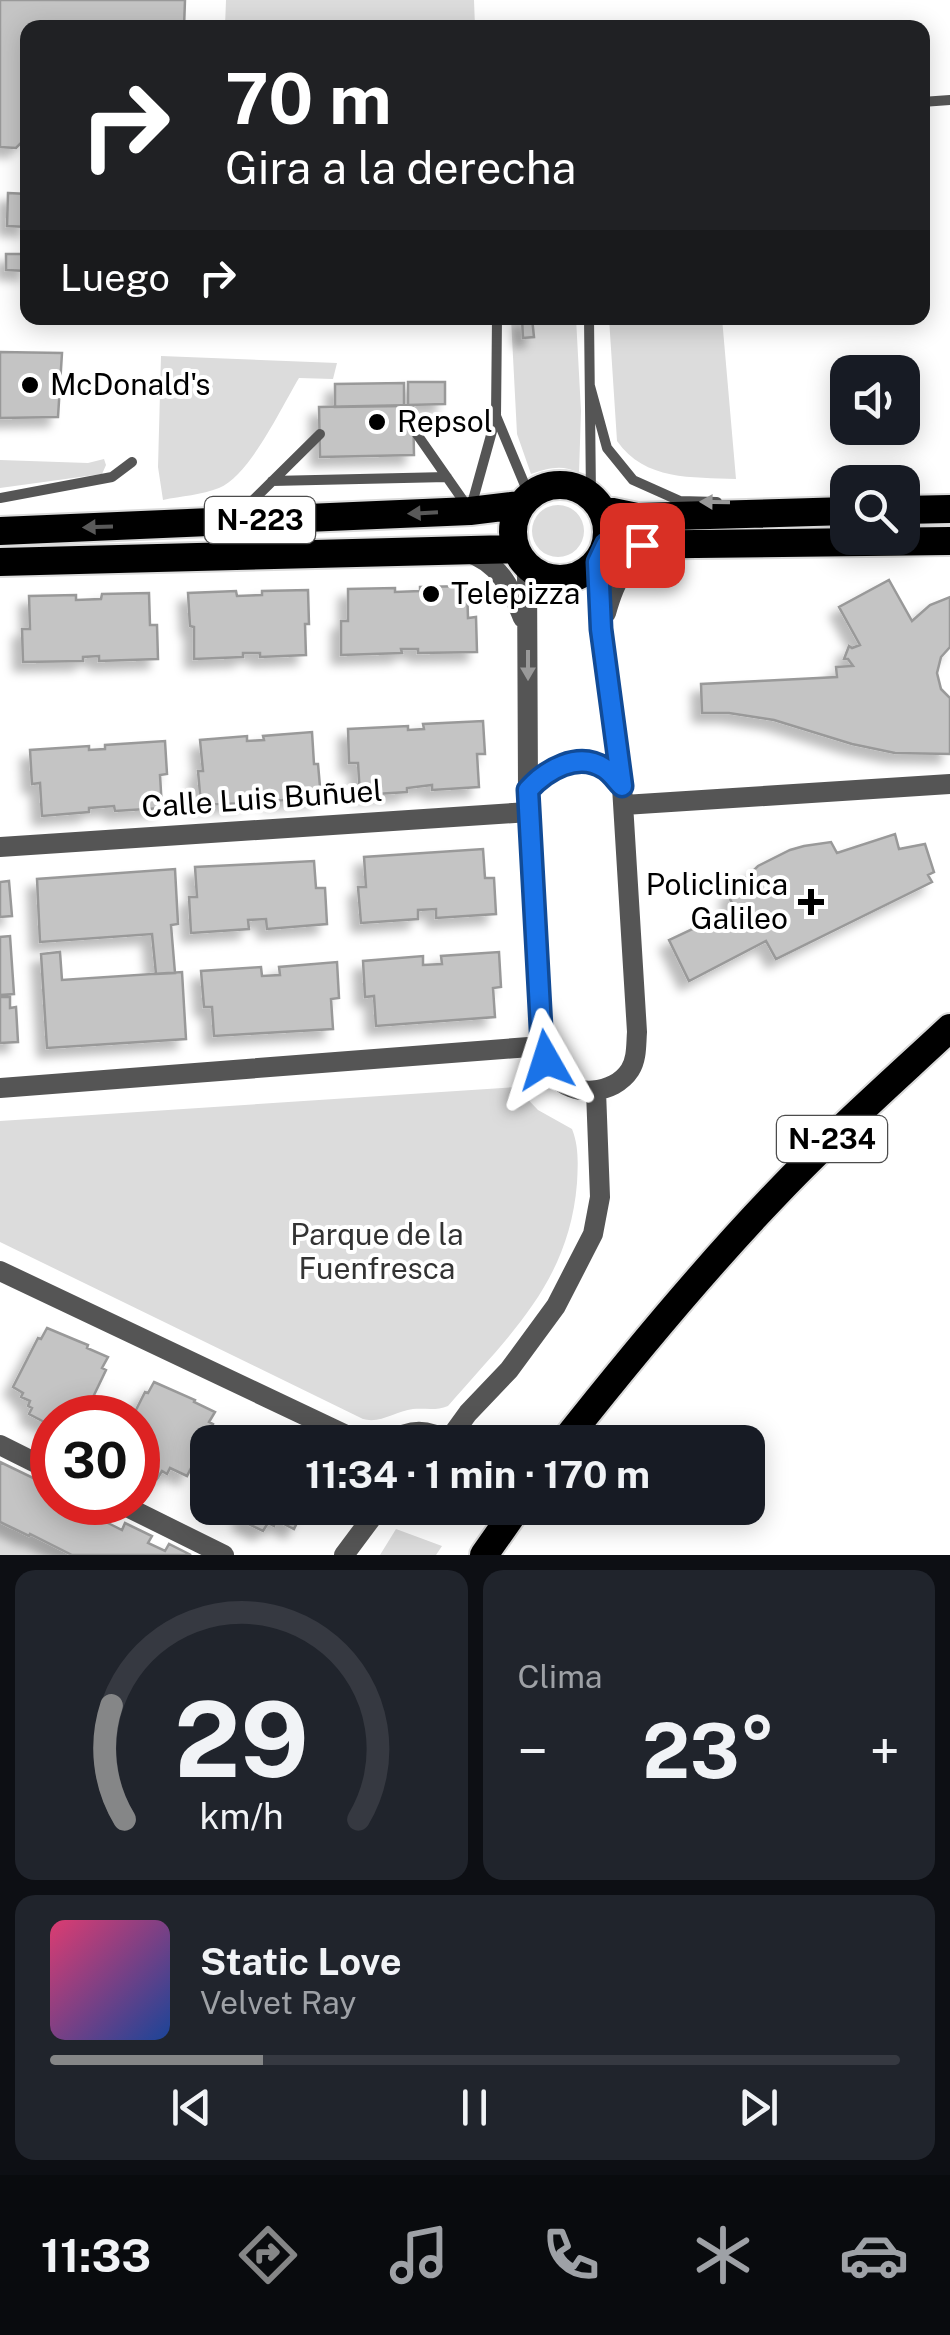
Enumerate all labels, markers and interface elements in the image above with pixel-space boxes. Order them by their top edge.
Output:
text: 70 m [225,57,392,140]
icon: right [60,60,190,190]
text: Gira a la derecha [225,141,576,194]
icon: right [190,250,245,305]
text: Luego [60,255,170,300]
map controls [830,355,920,555]
button: sound [830,355,920,445]
place label: McDonald's [50,366,210,402]
marker: McDonald's [19,374,41,396]
place label: Repsol [397,403,493,439]
marker: Repsol [366,411,388,433]
button: search [830,465,920,555]
one-way arrow [699,493,731,509]
road number: N-223 [205,497,315,543]
pin [600,503,685,588]
one-way arrow [407,505,439,521]
icon: arrive [615,518,670,573]
one-way arrow [82,519,114,535]
place label: Telepizza [451,575,580,611]
marker: Telepizza [420,583,442,605]
one-way arrow [520,650,536,682]
street label: Calle Luis Buñuel [140,772,384,824]
place label: Policlinica Galileo [646,866,788,936]
marker: Policlinica Galileo [798,889,824,915]
position arrow [494,1008,598,1112]
road number: N-234 [777,1116,887,1162]
park label: Parque de la Fuenfresca [290,1216,464,1286]
speed limit sign: 30 [30,1395,160,1525]
text: 11:34 · 1 min · 170 m [305,1452,650,1497]
text: Clima [518,1658,603,1695]
text: 29 [174,1678,309,1800]
text: 23° [642,1707,775,1795]
text: − [518,1719,548,1783]
text: + [870,1719,900,1783]
text: km/h [199,1795,283,1837]
text: Static Love [200,1939,402,1984]
text: Velvet Ray [200,1984,356,2021]
icon: previous [164,2080,219,2135]
icon: pause [447,2080,502,2135]
icon: next [731,2080,786,2135]
icon: directions [233,2220,303,2290]
icon: music [384,2220,454,2290]
icon: phone [536,2220,606,2290]
icon: climate [688,2220,758,2290]
icon: car [839,2220,909,2290]
text: 11:33 [41,2229,151,2282]

